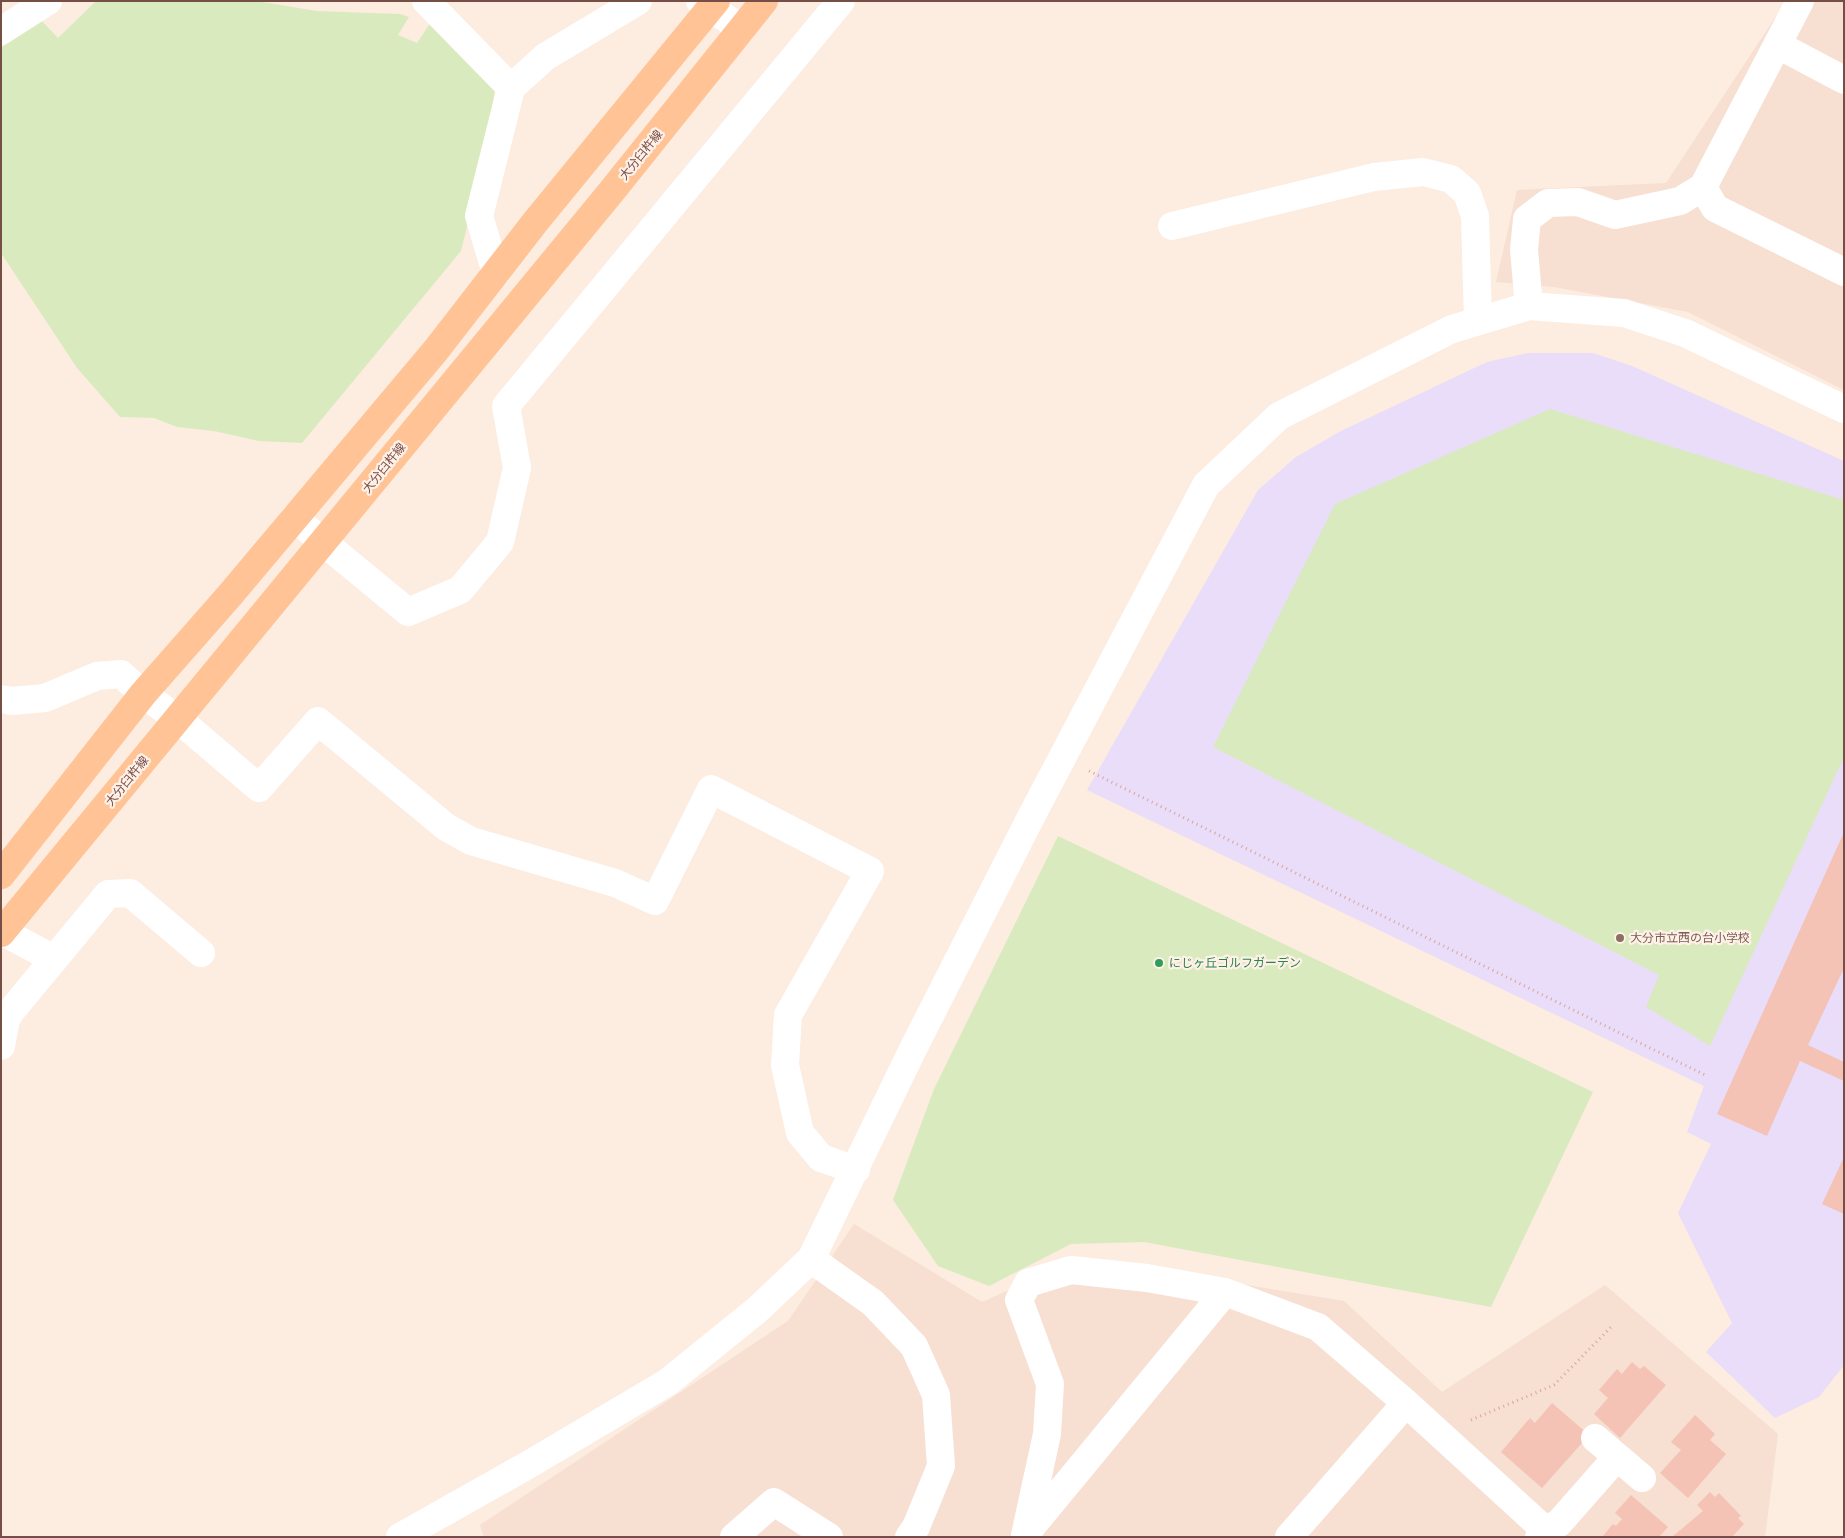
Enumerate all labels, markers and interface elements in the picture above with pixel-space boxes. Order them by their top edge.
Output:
street label: 大分臼杵線 [617,127,665,183]
street label: 大分臼杵線 [360,440,408,496]
street label: 大分臼杵線 [103,753,151,809]
place label: 大分市立西の台小学校 [1630,931,1750,945]
marker: 大分市立西の台小学校 [1614,932,1626,944]
place label: にじヶ丘ゴルフガーデン [1169,956,1301,970]
marker: にじヶ丘ゴルフガーデン [1153,957,1165,969]

